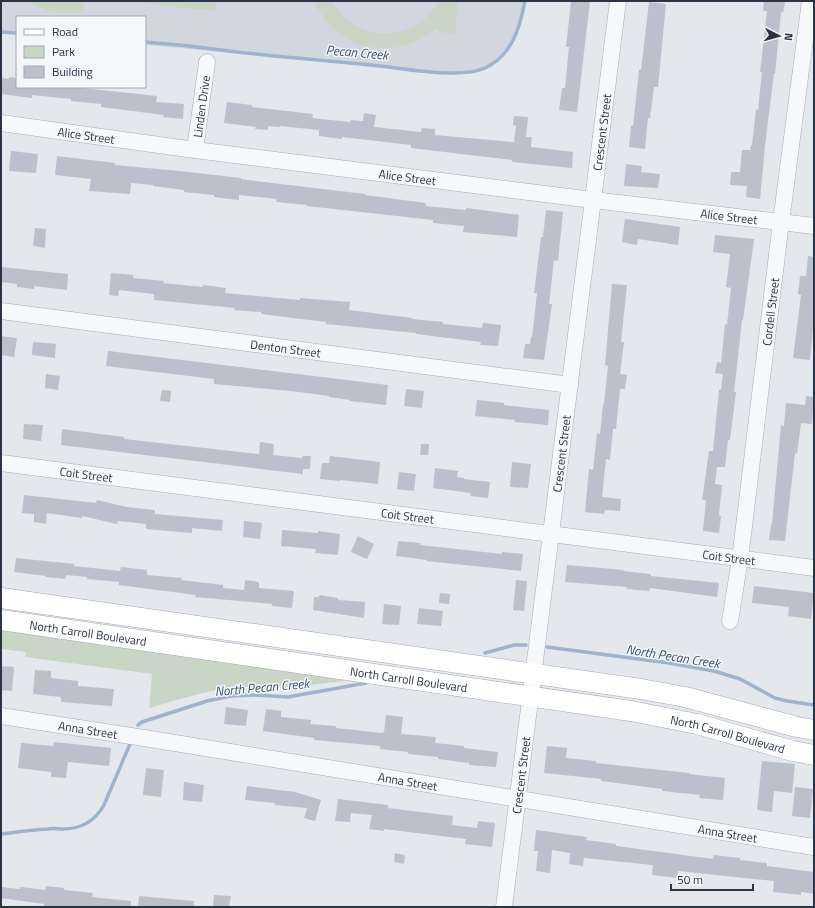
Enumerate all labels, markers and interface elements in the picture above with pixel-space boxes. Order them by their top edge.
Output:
legend [16,16,146,88]
north arrow [759,16,799,56]
text: Road [52,22,78,41]
text: N [781,32,797,42]
water label: Pecan Creek [325,39,391,65]
text: Park [52,42,75,61]
text: Building [52,62,93,81]
street label: Linden Drive [187,74,215,139]
street label: Crescent Street [587,92,616,172]
street label: Alice Street [56,121,117,148]
street label: Alice Street [378,164,438,190]
street label: Alice Street [699,203,759,229]
street label: Cordell Street [757,276,784,347]
street label: Denton Street [249,334,323,362]
street label: Crescent Street [547,413,575,493]
street label: Coit Street [59,461,115,487]
street label: Coit Street [380,503,436,528]
street label: Coit Street [701,544,757,570]
street label: North Carroll Boulevard [28,615,148,650]
water label: North Pecan Creek [625,639,723,674]
street label: North Carroll Boulevard [349,661,469,697]
water label: North Pecan Creek [214,673,312,701]
street label: North Carroll Boulevard [669,709,787,758]
street label: Anna Street [57,715,120,743]
street label: Crescent Street [506,735,535,815]
street label: Anna Street [377,767,440,795]
street label: Anna Street [697,819,759,847]
scale bar [671,866,753,892]
text: 50 m [677,870,703,889]

